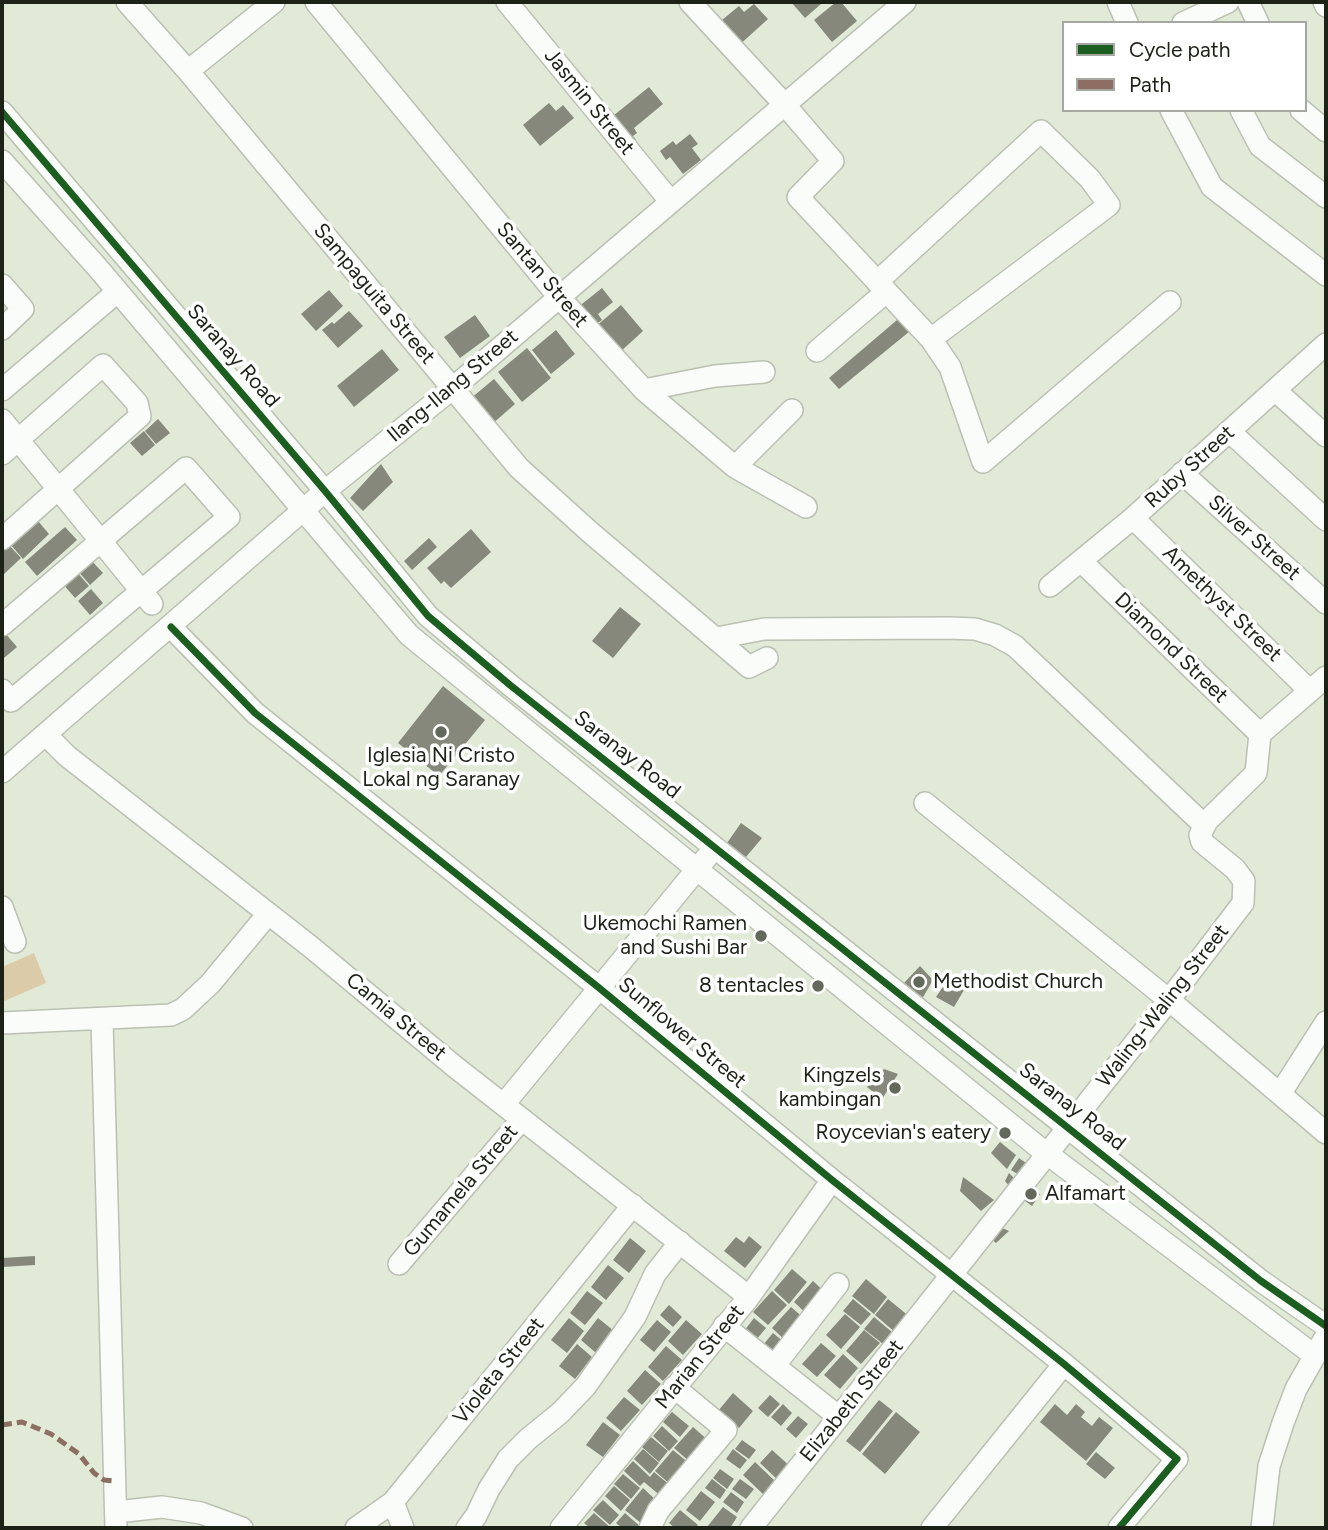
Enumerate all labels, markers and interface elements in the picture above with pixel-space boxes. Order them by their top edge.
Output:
legend [1062,21,1307,112]
text: Cycle path [1129,37,1230,62]
street label: Jasmin Street [538,44,640,160]
text: Path [1129,72,1171,97]
street label: Santan Street [491,217,593,333]
street label: Sampaguita Street [308,218,440,370]
street label: Saranay Road [181,299,285,413]
street label: Ilang-Ilang Street [383,324,523,448]
street label: Ruby Street [1140,420,1240,514]
street label: Silver Street [1203,490,1305,586]
street label: Amethyst Street [1157,541,1287,667]
street label: Diamond Street [1109,587,1233,709]
street label: Saranay Road [569,706,685,804]
marker: Iglesia Ni Cristo Lokal ng Saranay [433,724,449,740]
place label: Iglesia Ni Cristo Lokal ng Saranay [362,743,520,793]
place label: Ukemochi Ramen and Sushi Bar [583,911,747,961]
street label: Waling-Waling Street [1092,920,1234,1092]
marker: Ukemochi Ramen and Sushi Bar [753,928,769,944]
street label: Camia Street [341,968,451,1066]
place label: Methodist Church [933,969,1103,995]
street label: Sunflower Street [613,972,751,1094]
place label: 8 tentacles [699,973,804,999]
marker: Methodist Church [911,974,927,990]
marker: 8 tentacles [810,978,826,994]
street label: Saranay Road [1014,1058,1130,1156]
place label: Kingzels kambingan [779,1063,881,1113]
marker: Kingzels kambingan [887,1080,903,1096]
street label: Gumamela Street [398,1120,524,1262]
place label: Roycevian's eatery [816,1120,991,1146]
marker: Roycevian's eatery [997,1125,1013,1141]
place label: Alfamart [1045,1181,1126,1207]
marker: Alfamart [1023,1186,1039,1202]
street label: Marian Street [650,1300,750,1414]
street label: Violeta Street [448,1312,550,1430]
street label: Elizabeth Street [795,1335,909,1467]

